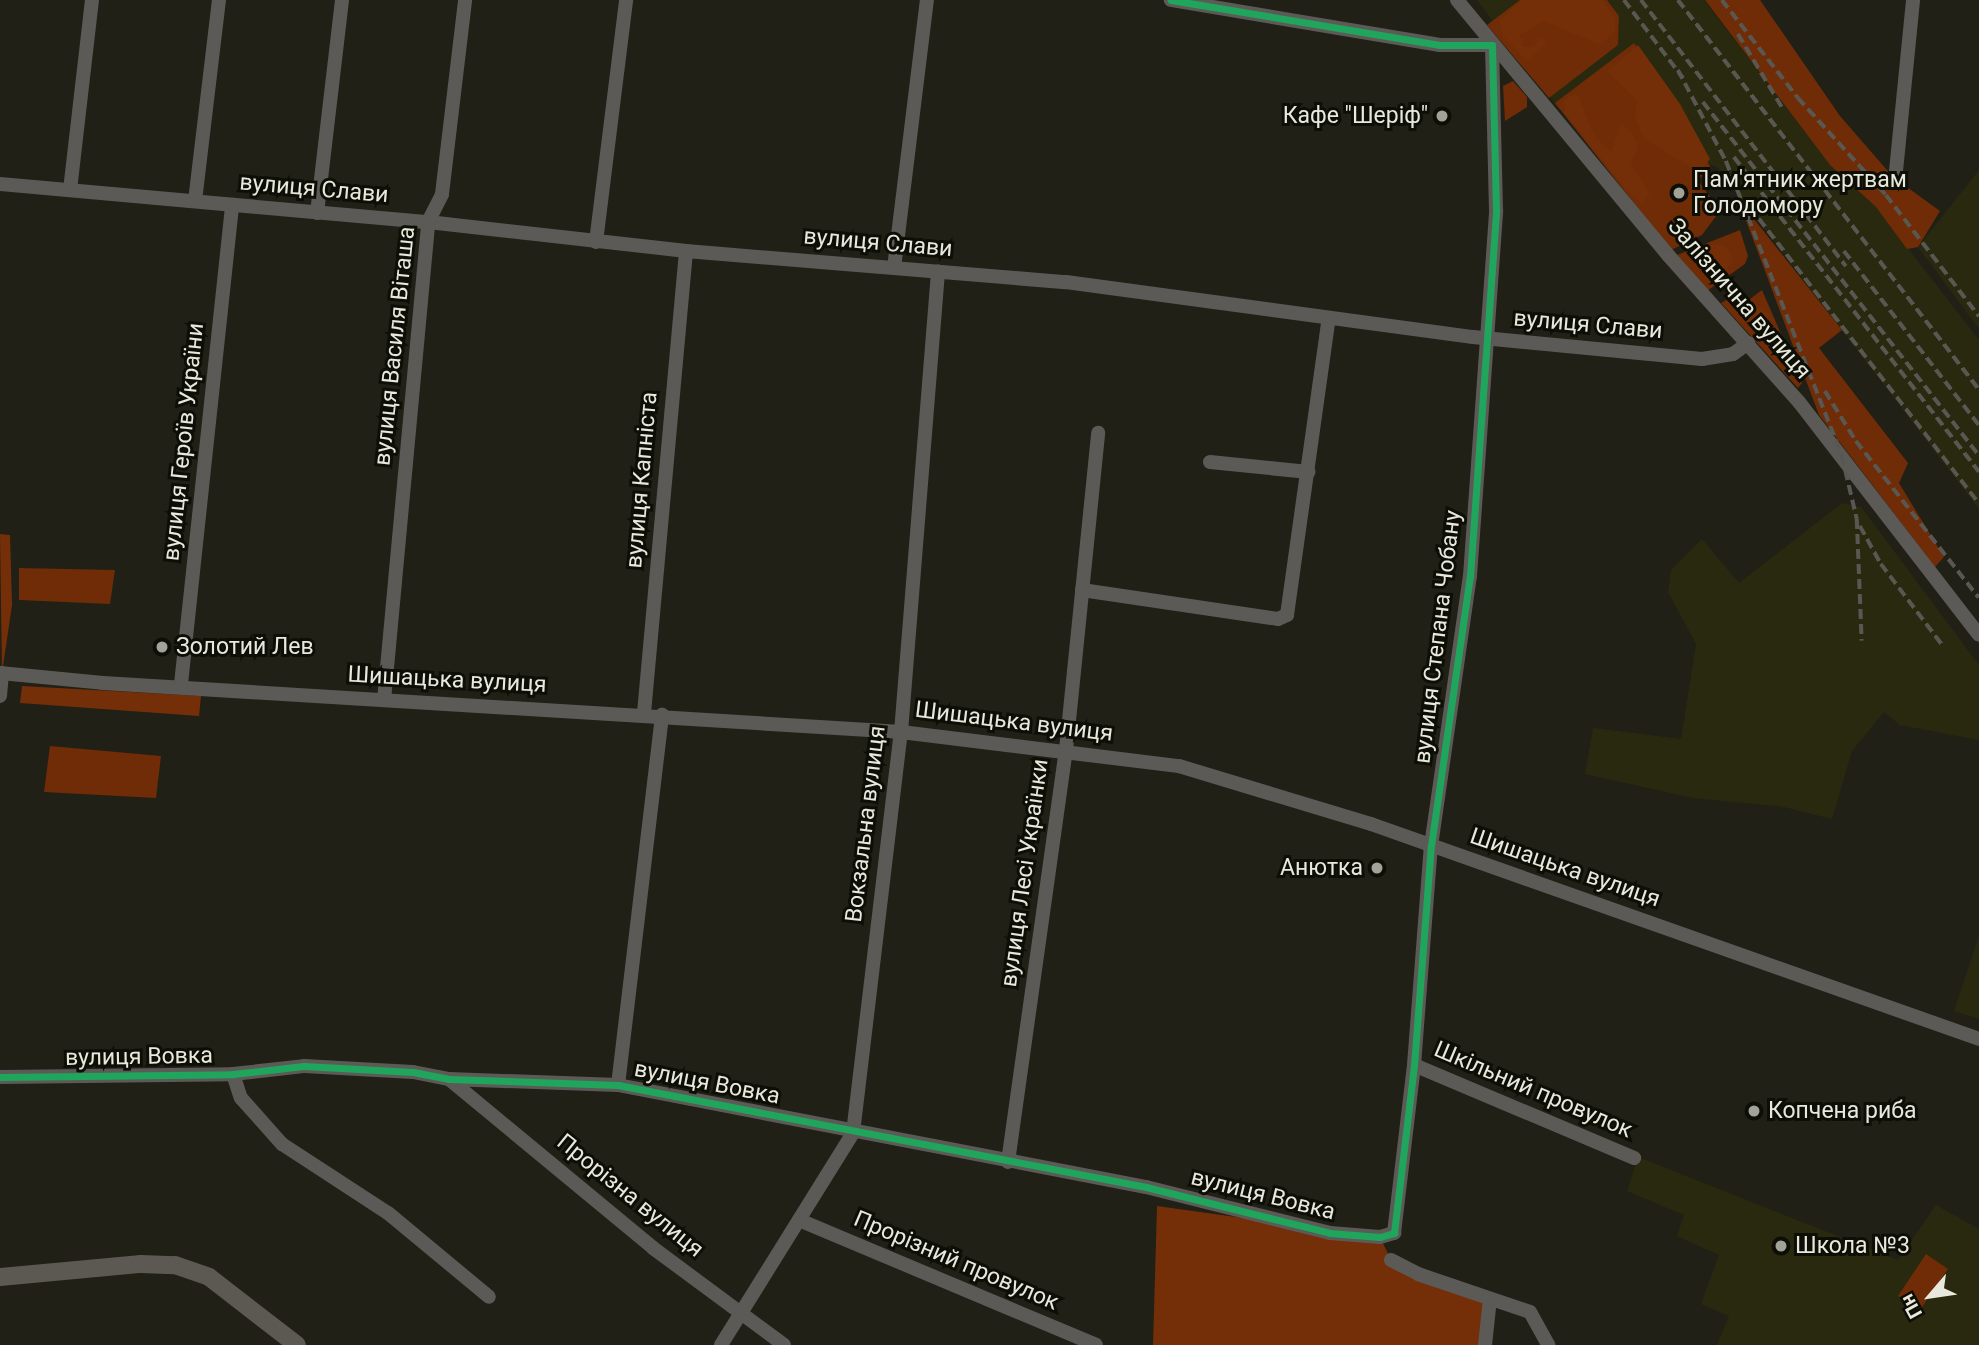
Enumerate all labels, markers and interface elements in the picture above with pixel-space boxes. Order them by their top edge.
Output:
place label: Кафе "Шеріф" [1283,102,1428,130]
marker: Кафе "Шеріф" [1434,108,1450,124]
place label: Пам'ятник жертвам Голодомору [1693,166,1907,220]
street label: вулиця Слави [238,169,390,209]
marker: Пам'ятник жертвам Голодомору [1671,185,1687,201]
street label: Залізнична вулиця [1662,213,1816,385]
street label: вулиця Слави [802,223,954,263]
street label: вулиця Василя Віташа [369,225,421,467]
street label: вулиця Слави [1512,305,1664,345]
street label: вулиця Героїв України [158,322,210,562]
street label: вулиця Капніста [621,391,663,569]
street label: вулиця Степана Чобану [1409,509,1467,765]
place label: Золотий Лев [176,633,314,661]
marker: Золотий Лев [154,639,170,655]
street label: Шишацька вулиця [347,661,547,699]
street label: Шишацька вулиця [913,696,1115,748]
street label: Вокзальна вулиця [840,724,892,924]
street label: вулиця Лесі Українки [995,757,1055,989]
street label: Шишацька вулиця [1466,823,1664,913]
place label: Анютка [1280,854,1363,882]
marker: Анютка [1369,860,1385,876]
street label: Шкільний провулок [1430,1036,1636,1144]
street label: вулиця Вовка [65,1042,213,1072]
street label: вулиця Вовка [632,1055,782,1111]
place label: Копчена риба [1768,1097,1916,1125]
marker: Копчена риба [1746,1103,1762,1119]
street label: Прорізна вулиця [551,1128,709,1264]
street label: вулиця Вовка [1188,1164,1338,1226]
street label: Прорізний провулок [849,1205,1063,1317]
place label: Школа №3 [1795,1232,1910,1260]
marker: Школа №3 [1773,1238,1789,1254]
north arrow [1895,1261,1965,1331]
text: Пн [1895,1290,1927,1323]

